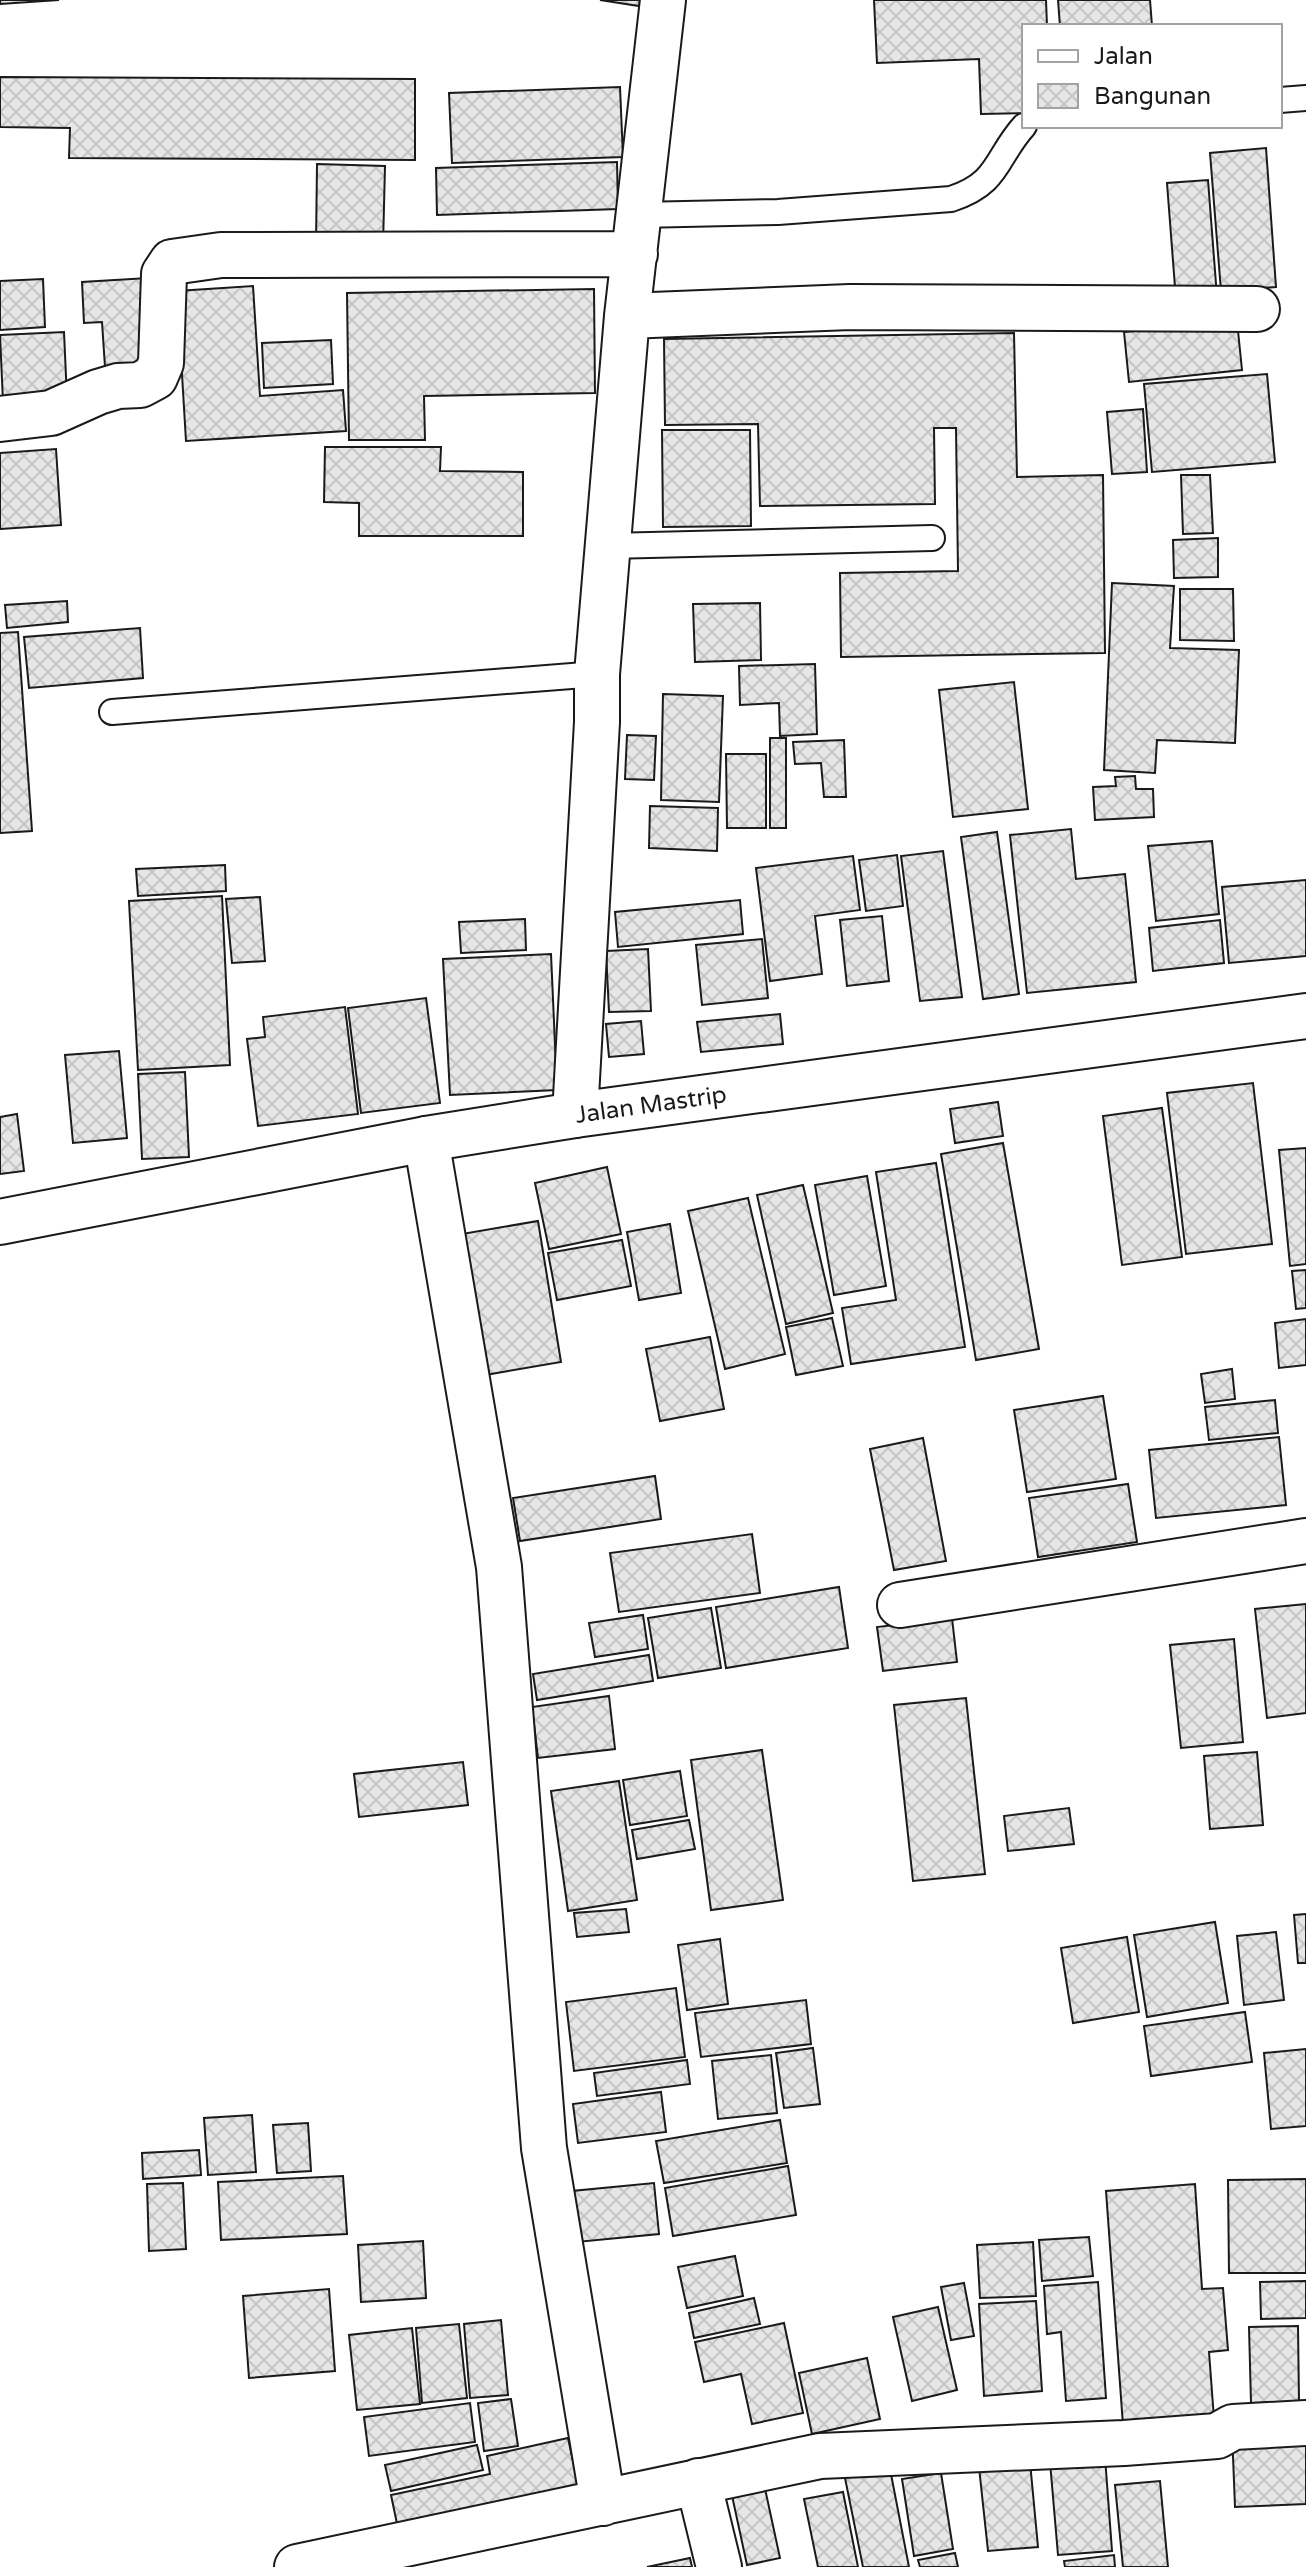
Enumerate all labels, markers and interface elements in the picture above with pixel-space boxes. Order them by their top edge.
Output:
legend [1022,24,1282,128]
text: Jalan [1094,42,1153,71]
text: Bangunan [1094,82,1211,111]
street label: Jalan Mastrip [573,1080,729,1130]

